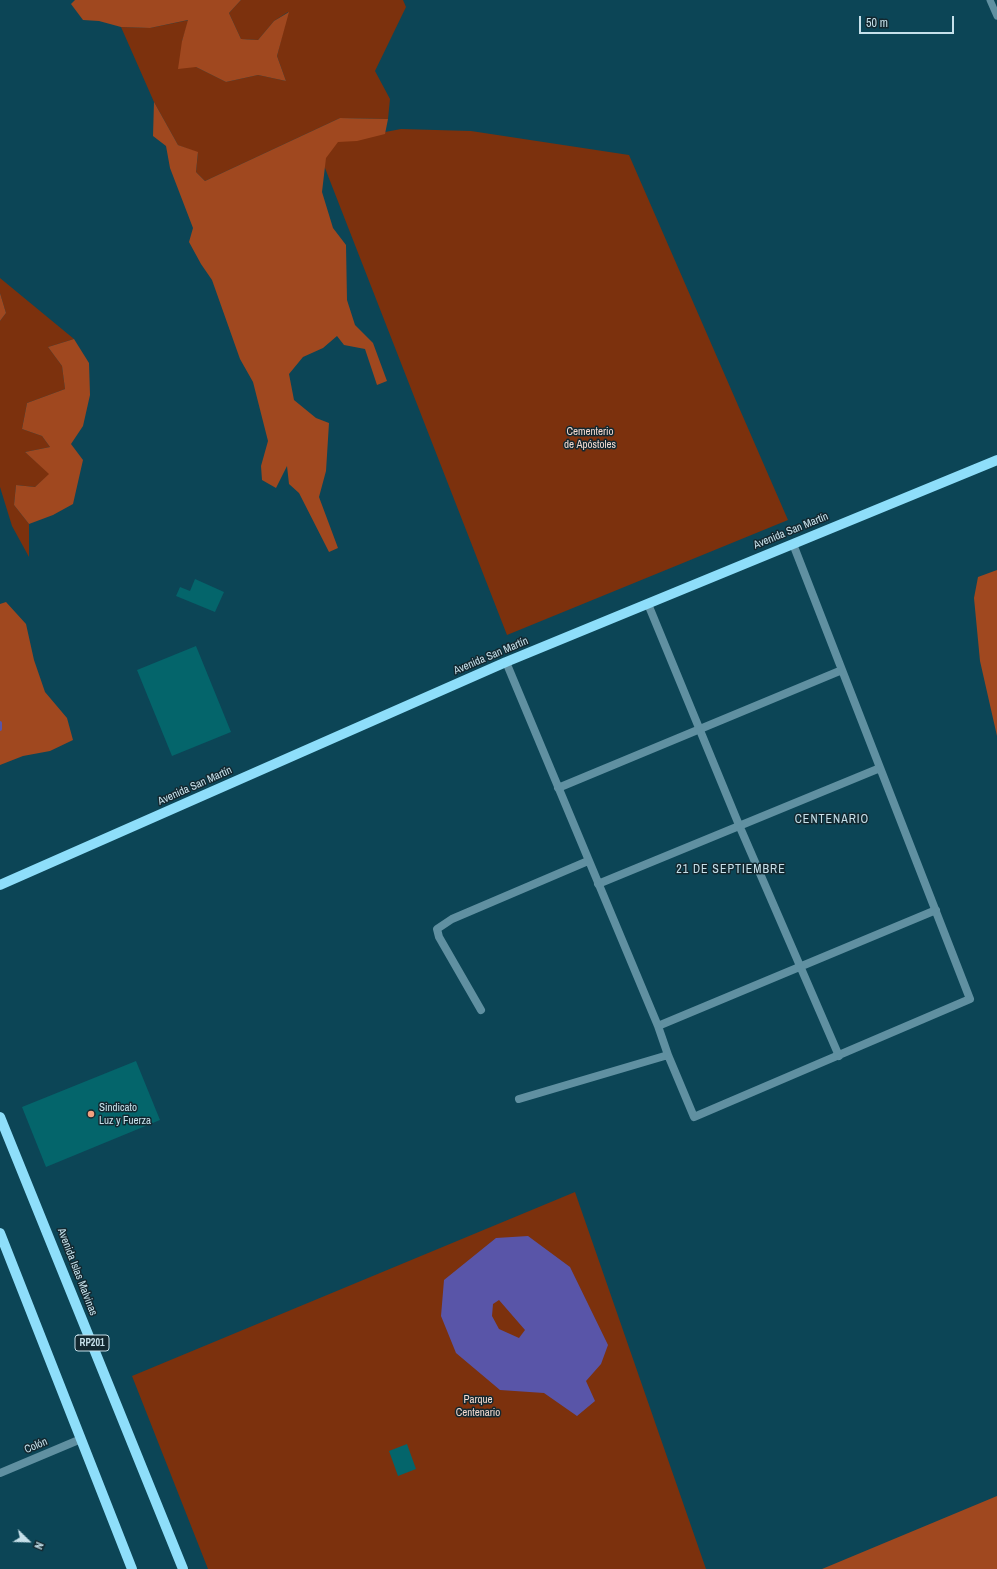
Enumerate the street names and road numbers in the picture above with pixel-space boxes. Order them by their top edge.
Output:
street label: Avenida San Martín [752,510,830,552]
street label: Avenida San Martín [452,634,530,678]
street label: Avenida San Martín [156,764,234,808]
street label: Avenida Islas Malvinas [54,1226,100,1318]
road number: RP201 [75,1335,109,1351]
street label: Colón [23,1435,49,1457]

